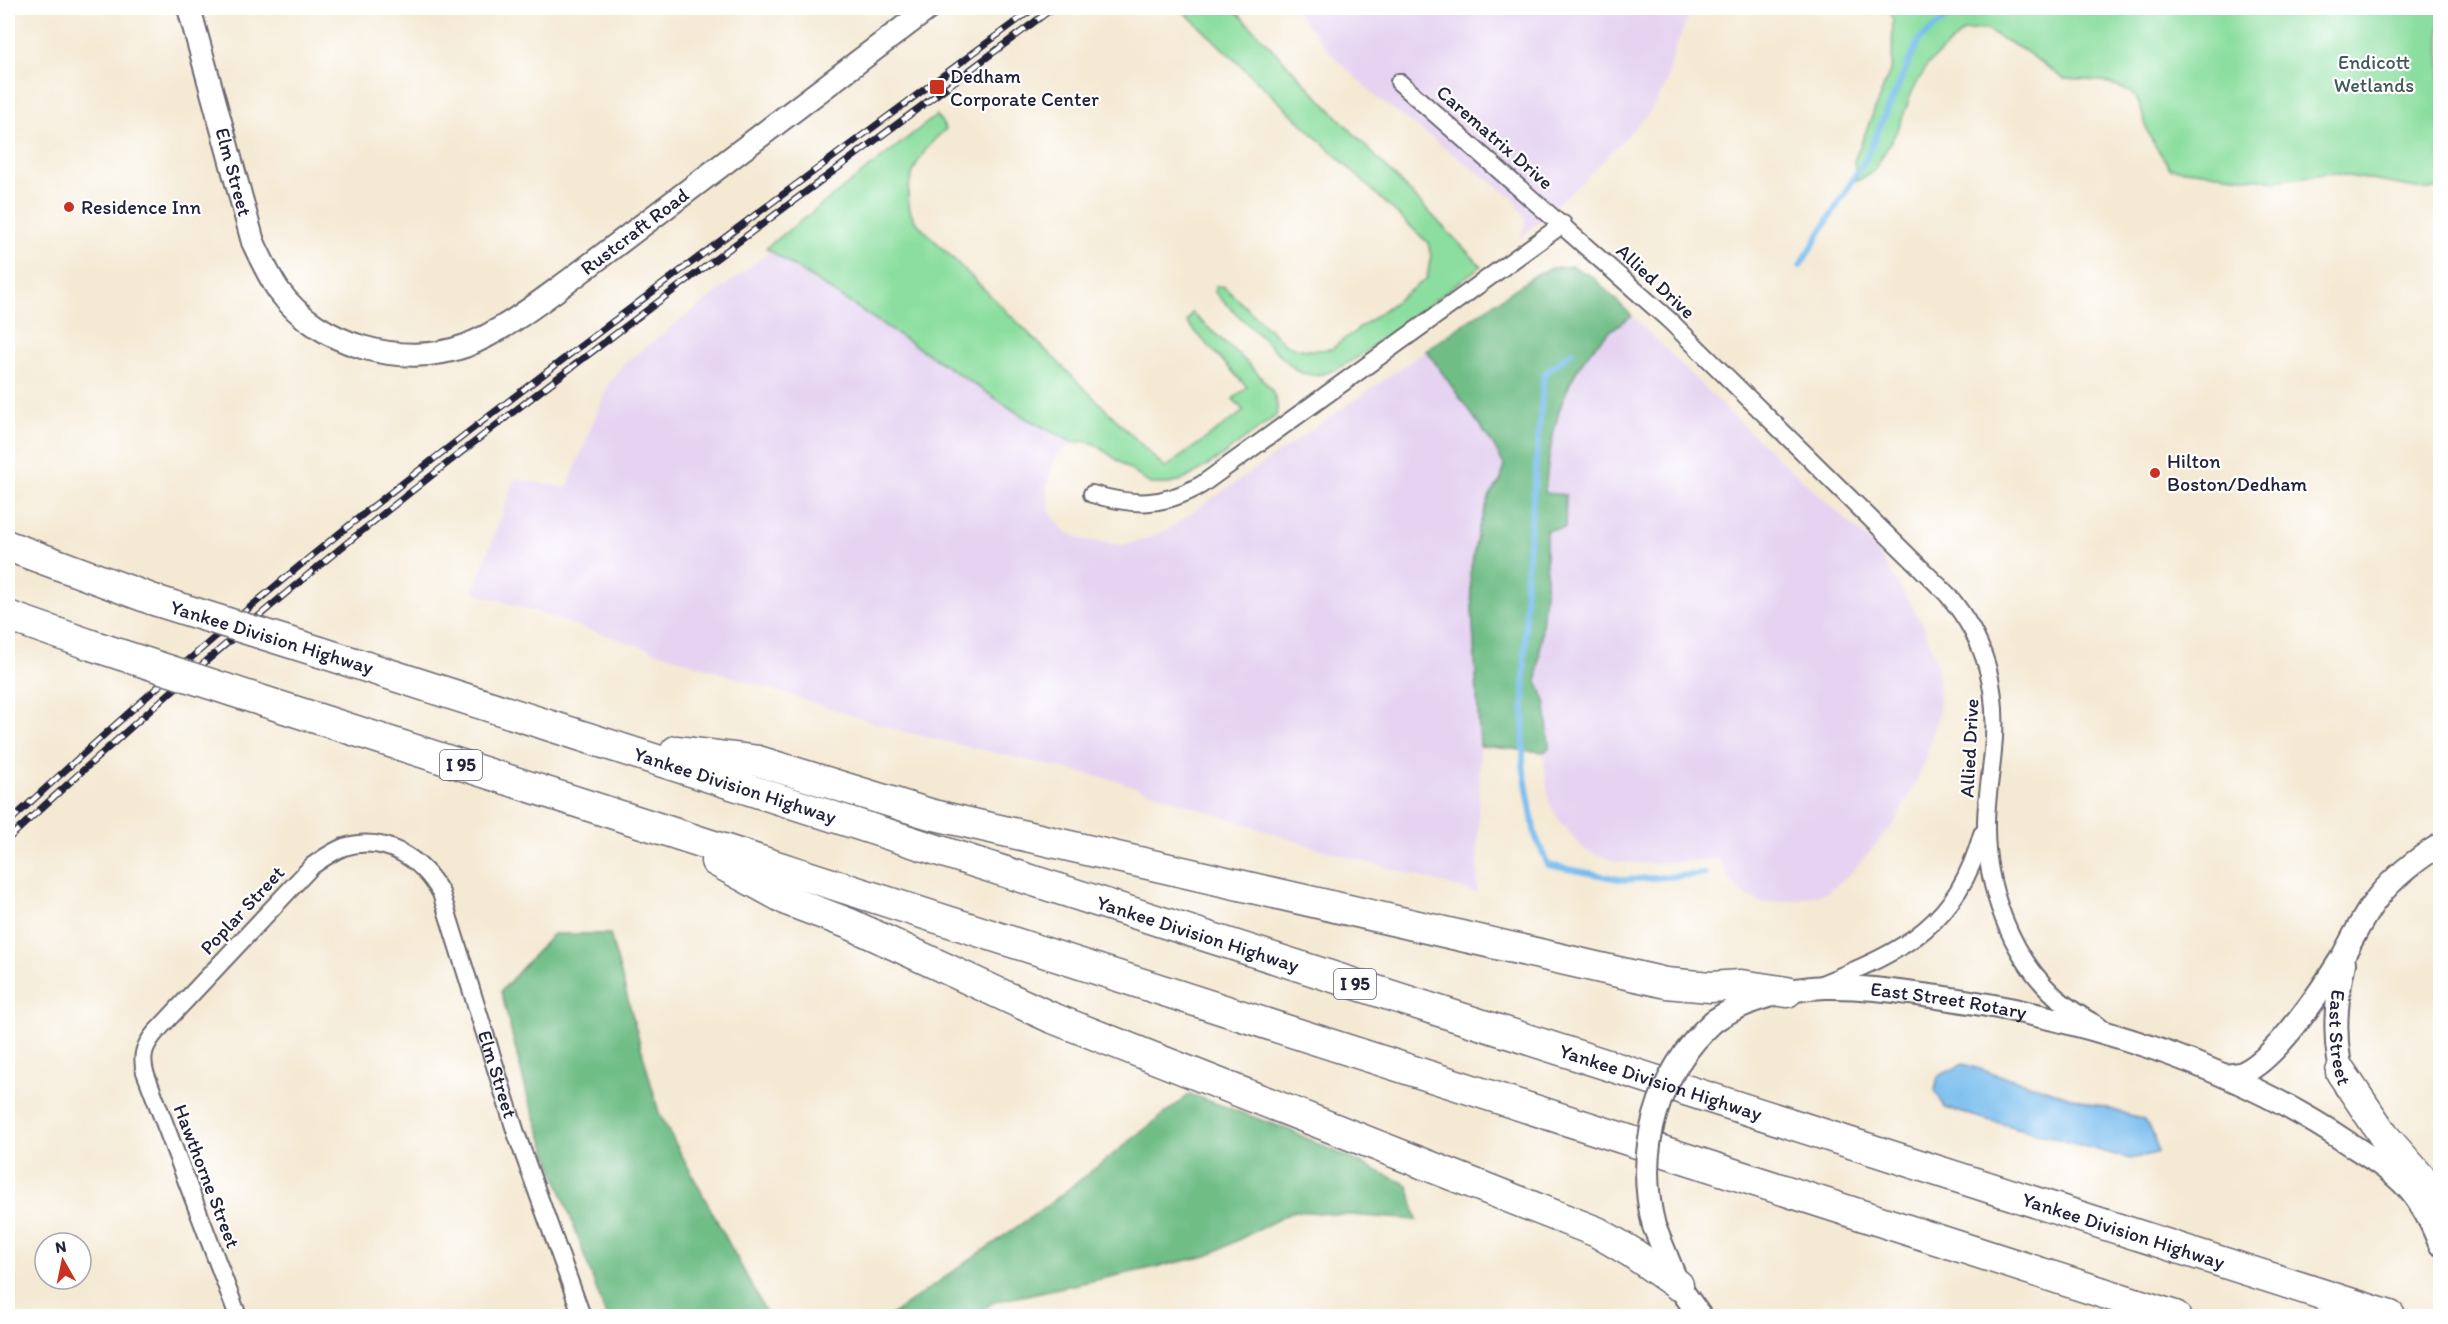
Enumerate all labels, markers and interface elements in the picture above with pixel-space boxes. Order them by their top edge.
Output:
park label: Endicott Wetlands [2334,50,2414,97]
place label: Dedham Corporate Center [950,64,1099,111]
marker: Dedham Corporate Center [928,78,946,96]
street label: Carematrix Drive [1432,80,1558,194]
street label: Elm Street [210,125,258,219]
street label: Rustcraft Road [576,182,693,280]
place label: Residence Inn [81,195,201,219]
marker: Residence Inn [62,200,76,214]
street label: Allied Drive [1612,238,1700,324]
place label: Hilton Boston/Dedham [2167,449,2307,496]
marker: Hilton Boston/Dedham [2148,466,2162,480]
street label: Yankee Division Highway [168,595,377,679]
street label: Allied Drive [1954,698,1984,798]
street label: Yankee Division Highway [631,741,840,829]
road number: I 95 [440,750,482,780]
street label: Poplar Street [195,861,289,959]
street label: Yankee Division Highway [1094,890,1303,977]
road number: I 95 [1334,969,1376,999]
street label: East Street Rotary [1869,977,2029,1025]
street label: East Street [2324,988,2357,1088]
street label: Elm Street [473,1027,523,1121]
street label: Yankee Division Highway [1556,1038,1765,1126]
street label: Hawthorne Street [169,1101,246,1252]
street label: Yankee Division Highway [2019,1187,2228,1274]
north arrow [33,1231,93,1291]
text: N [54,1236,68,1257]

